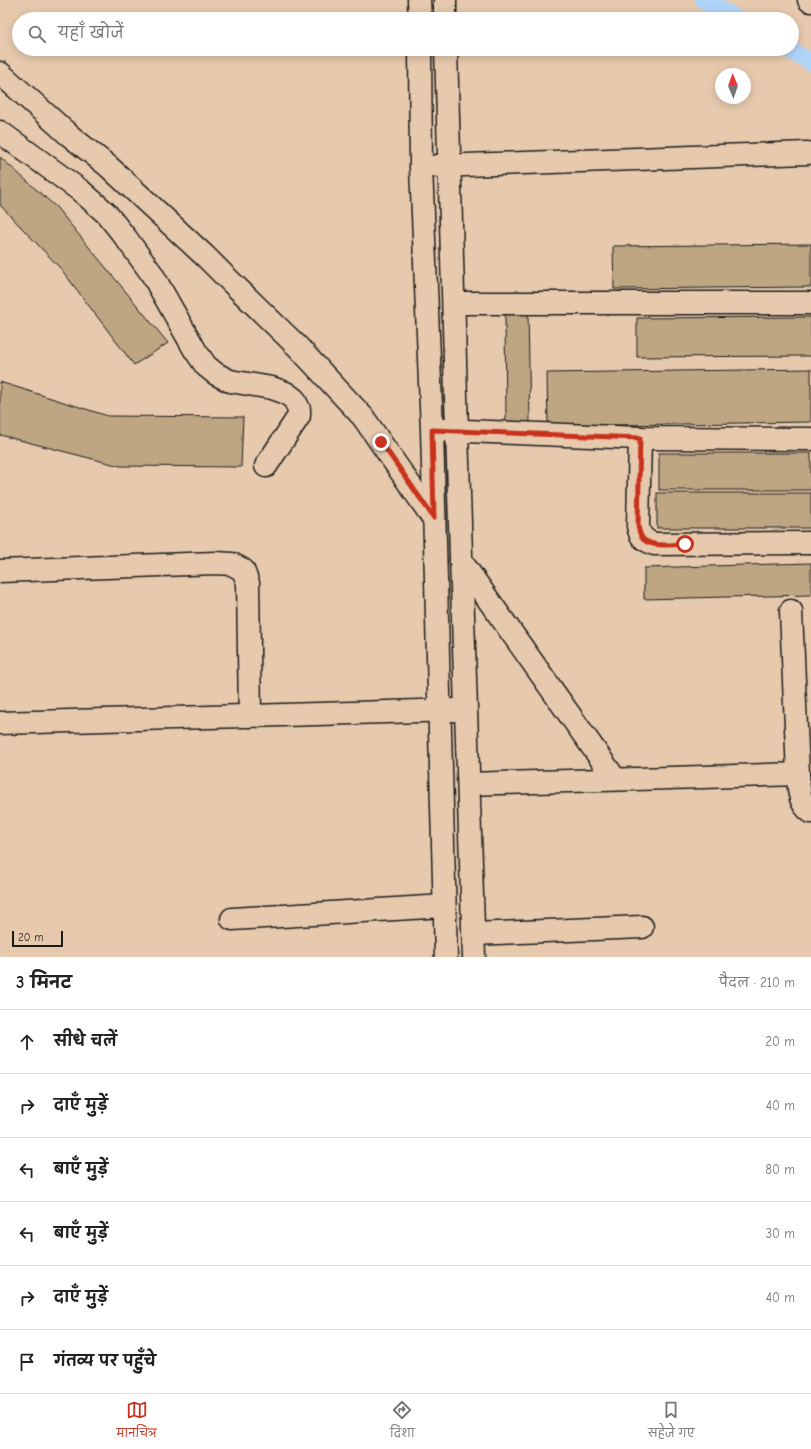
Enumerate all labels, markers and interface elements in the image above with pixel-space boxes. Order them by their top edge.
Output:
search box [12,12,799,56]
icon: search [26,23,48,45]
text: यहाँ खोजें [58,24,124,42]
north arrow [715,68,751,104]
route end [372,433,390,451]
route start [676,535,694,553]
scale bar [12,929,63,948]
text: 20 m [18,931,43,944]
text: 3 मिनट [16,973,72,992]
text: पैदल · 210 m [719,975,795,990]
icon: ahead [16,1031,38,1053]
text: सीधे चलें [54,1032,117,1050]
text: 20 m [765,1034,795,1049]
icon: right [16,1095,38,1117]
text: दाएँ मुड़ें [54,1096,108,1114]
text: 40 m [766,1098,795,1113]
icon: left [16,1159,38,1181]
text: बाएँ मुड़ें [54,1160,108,1178]
text: 80 m [765,1162,795,1177]
icon: left [16,1223,38,1245]
text: बाएँ मुड़ें [54,1224,108,1242]
text: 30 m [765,1226,795,1241]
icon: right [16,1287,38,1309]
text: दाएँ मुड़ें [54,1288,108,1306]
text: 40 m [766,1290,795,1305]
icon: arrive [16,1351,38,1373]
text: गंतव्य पर पहुँचे [54,1352,156,1370]
tab: मानचित्र [117,1399,157,1445]
tab: दिशा [390,1399,415,1445]
tab: सहेजे गए [648,1399,694,1445]

